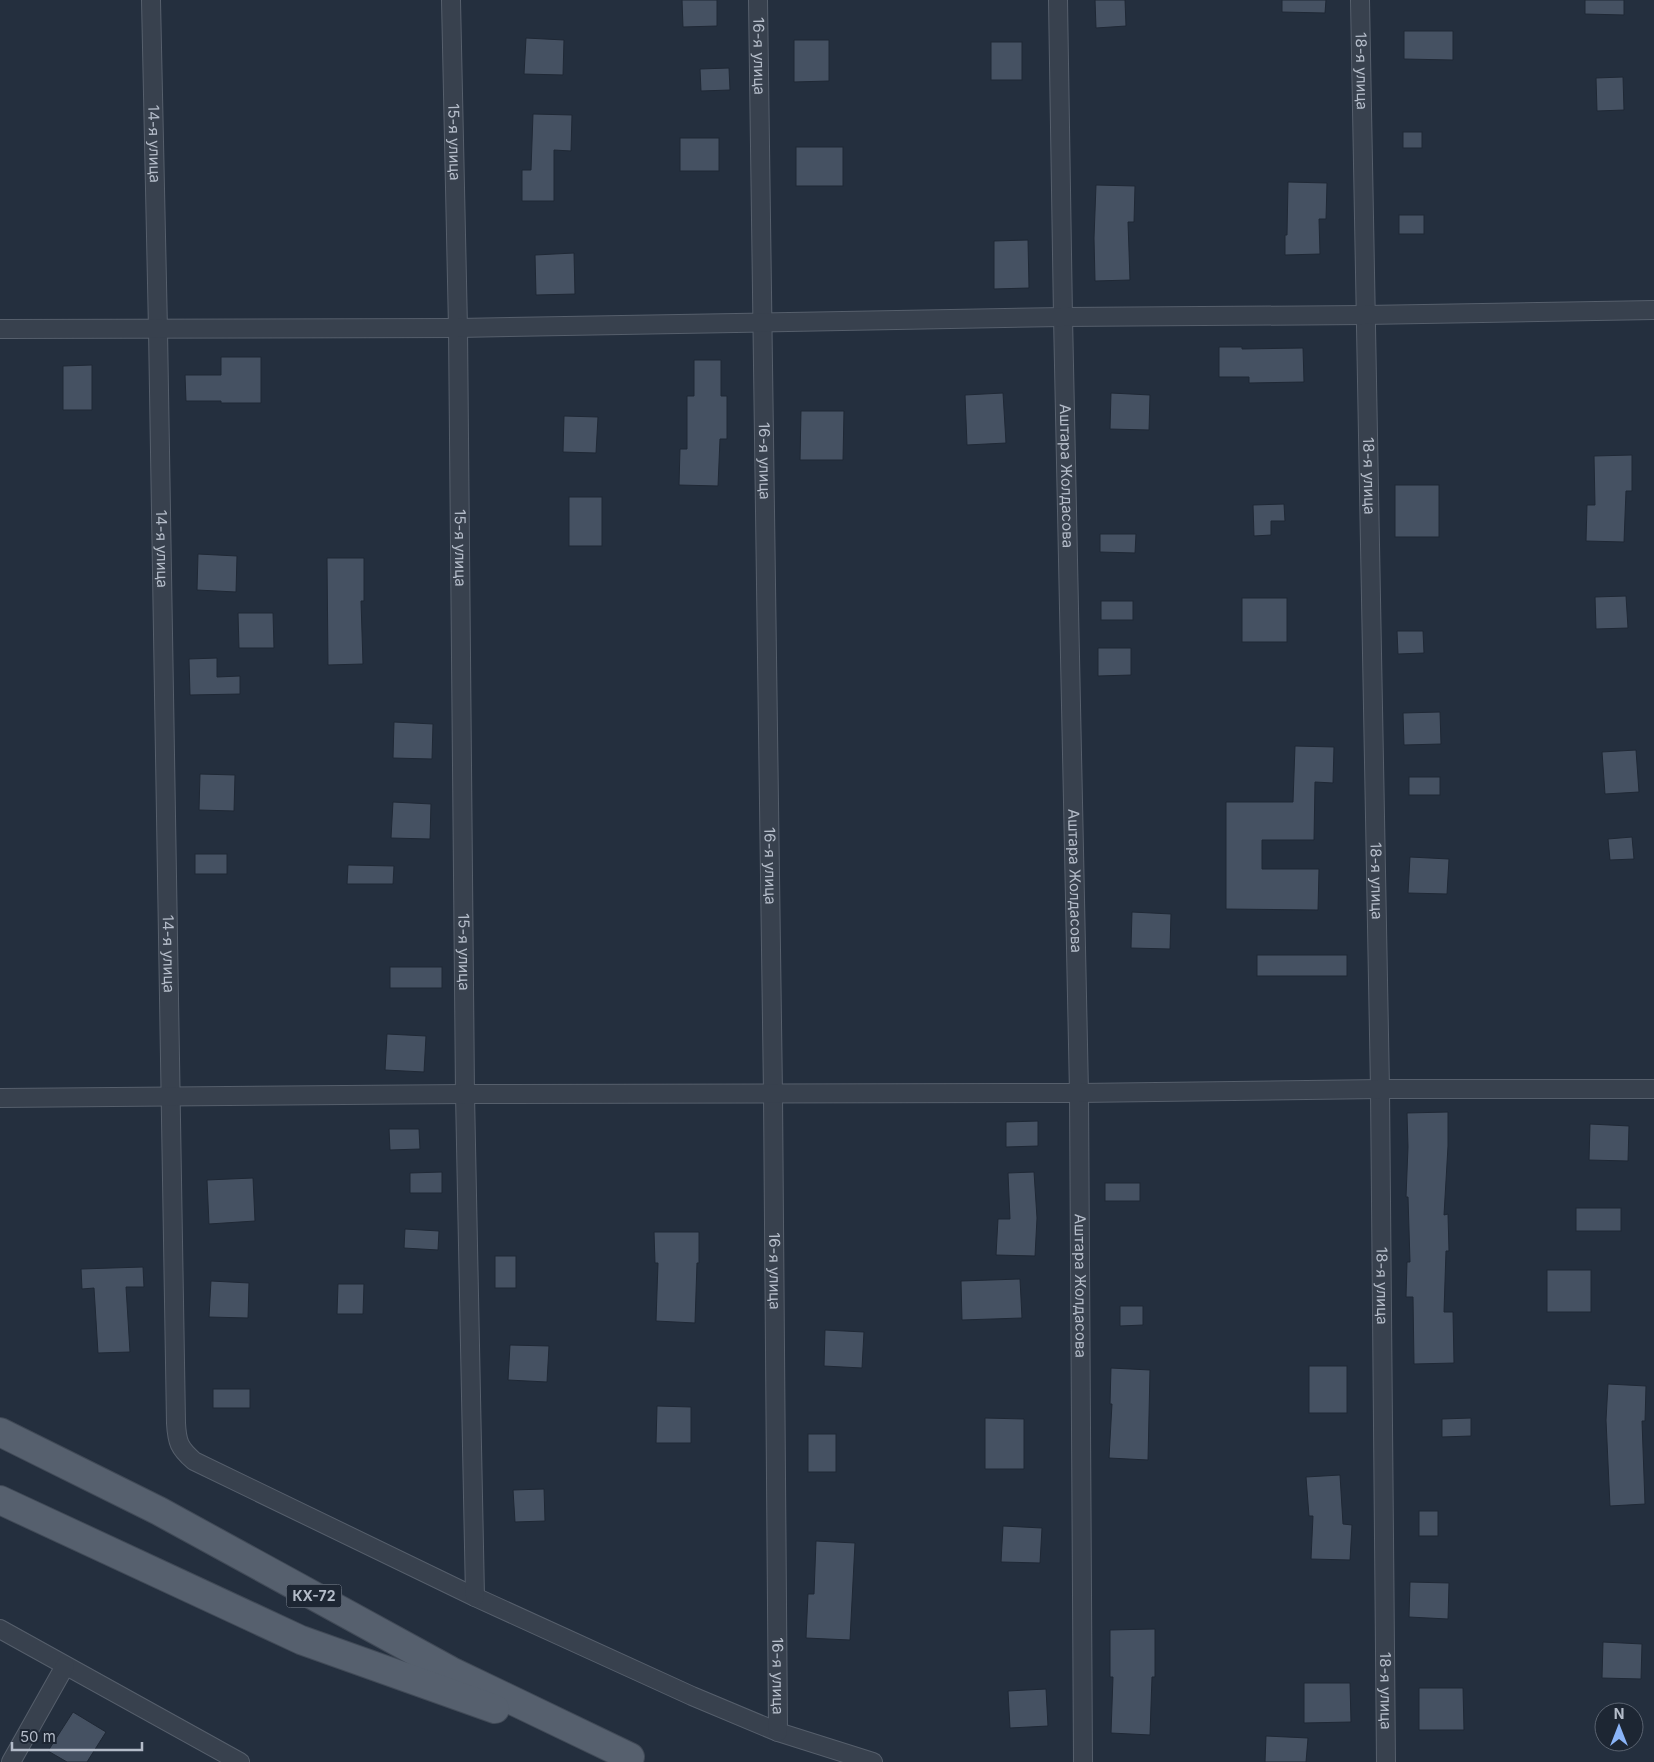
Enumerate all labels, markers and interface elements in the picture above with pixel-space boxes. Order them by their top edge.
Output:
street label: 16-я улица [749,17,769,95]
street label: 18-я улица [1352,32,1372,110]
street label: 15-я улица [444,103,465,181]
street label: 14-я улица [144,105,165,183]
street label: Аштара Жолдасова [1056,404,1078,548]
street label: 16-я улица [755,422,775,500]
street label: 18-я улица [1359,437,1379,515]
street label: 15-я улица [451,509,470,587]
street label: 14-я улица [152,510,172,588]
street label: Аштара Жолдасова [1064,809,1086,953]
street label: 16-я улица [760,827,780,905]
street label: 18-я улица [1366,842,1387,920]
street label: 15-я улица [454,913,474,991]
street label: 14-я улица [159,915,179,993]
street label: Аштара Жолдасова [1071,1214,1091,1358]
street label: 16-я улица [765,1232,785,1310]
street label: 18-я улица [1372,1247,1392,1325]
road number: КХ-72 [286,1584,342,1608]
street label: 16-я улица [768,1637,788,1715]
street label: 18-я улица [1376,1652,1396,1730]
north arrow [1594,1702,1644,1752]
text: N [1614,1705,1624,1722]
scale bar [12,1720,142,1752]
text: 50 m [20,1727,56,1746]

